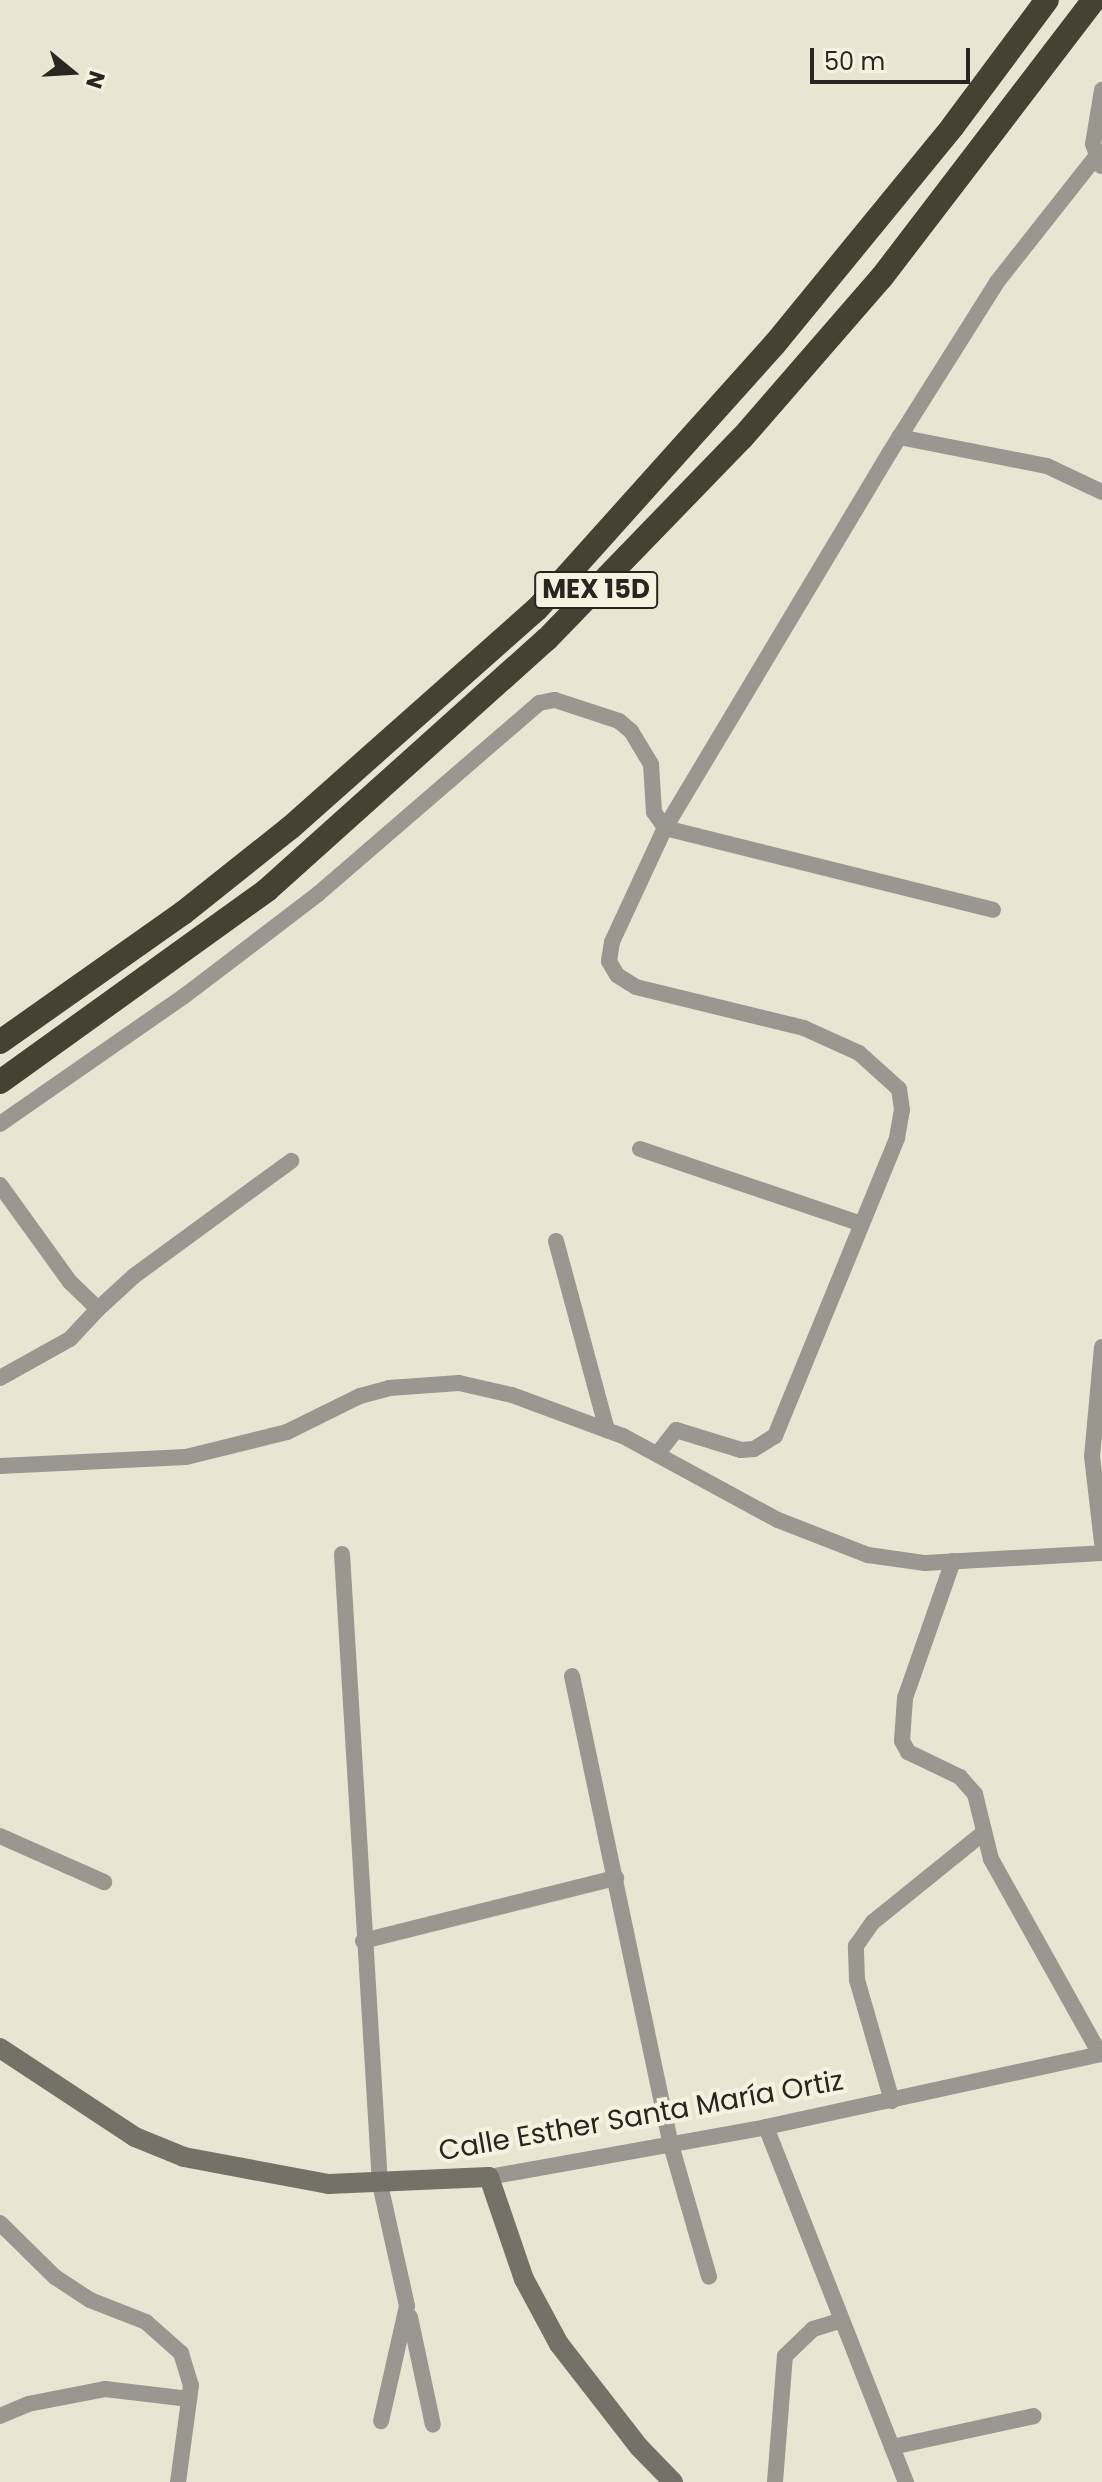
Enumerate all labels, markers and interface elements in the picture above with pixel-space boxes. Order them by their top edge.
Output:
north arrow [32,32,112,112]
scale bar [814,32,974,82]
text: 50 m [824,45,885,78]
text: N [78,67,113,92]
road number: MEX 15D [534,568,658,612]
street label: Calle Esther Santa María Ortiz [436,2064,846,2168]

